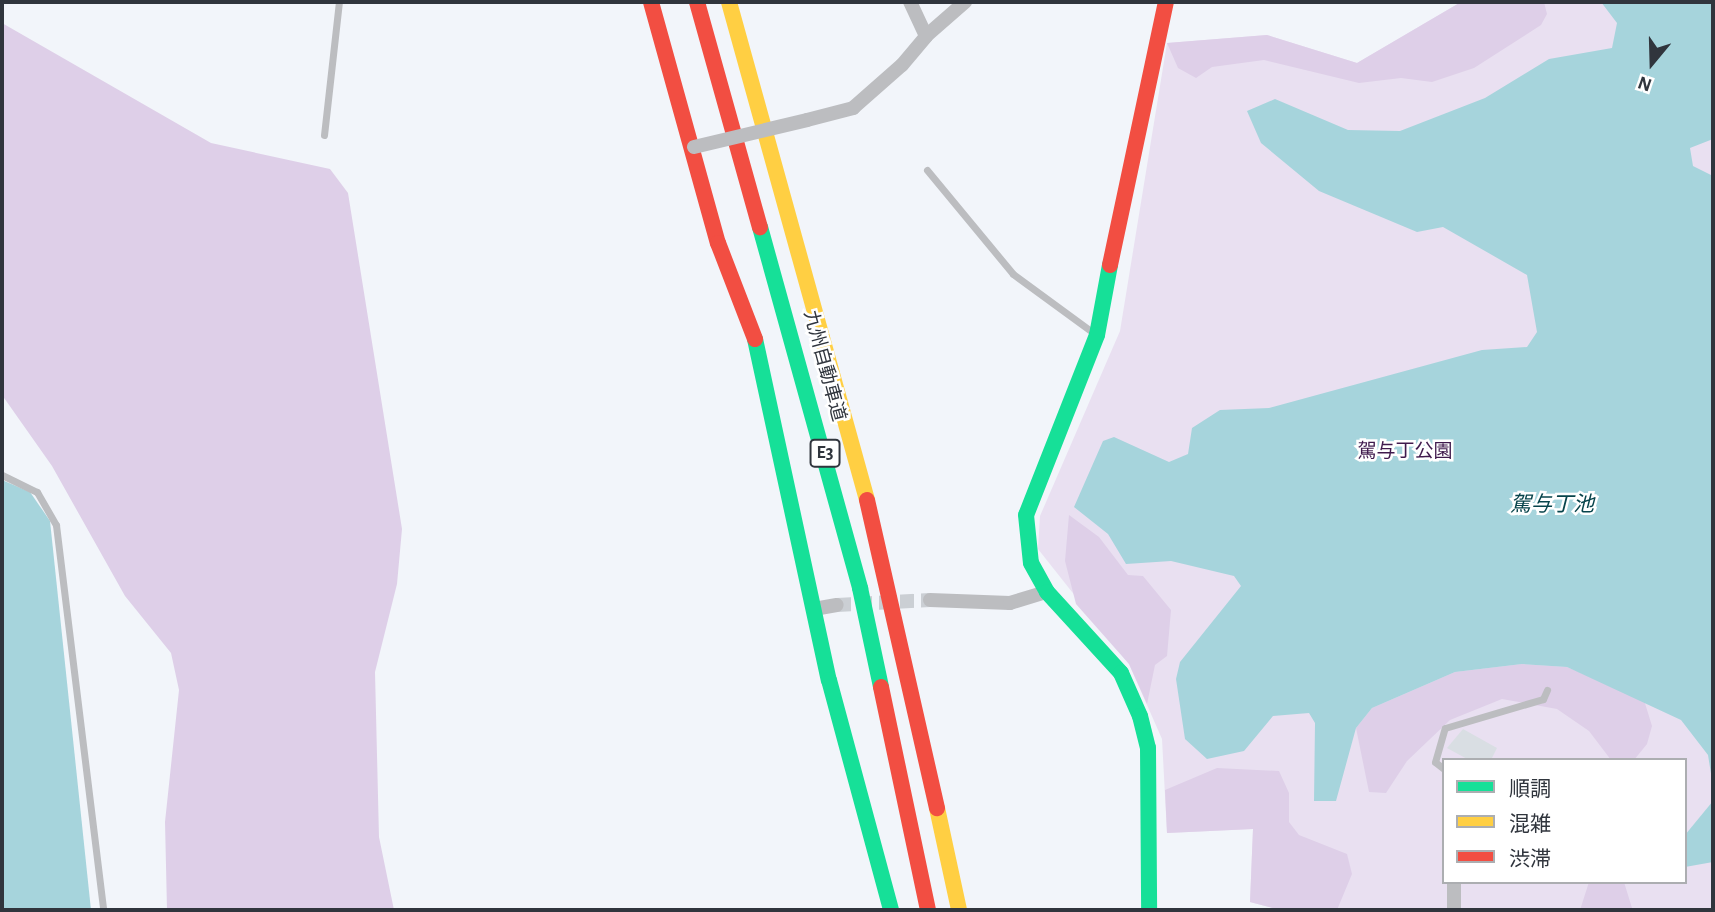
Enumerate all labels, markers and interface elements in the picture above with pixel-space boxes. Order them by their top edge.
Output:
north arrow [1617,28,1687,98]
text: N [1636,72,1654,94]
street label: 九州自動車道 [798,308,850,424]
road number: E3 [809,438,841,467]
park label: 駕与丁公園 [1358,441,1452,463]
water label: 駕与丁池 [1510,492,1594,518]
legend [1442,758,1687,884]
text: 順調 [1509,779,1551,800]
text: 混雑 [1509,814,1551,835]
text: 渋滞 [1509,849,1551,870]

